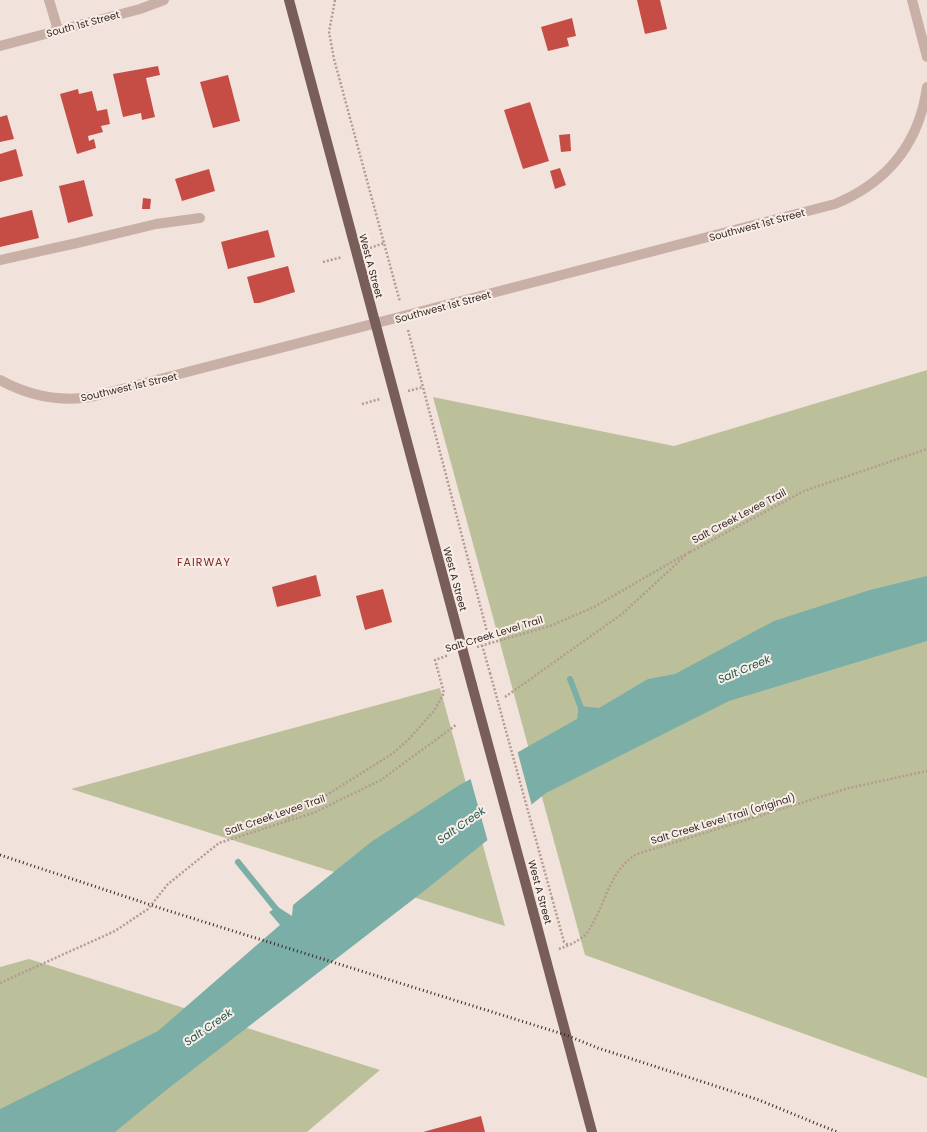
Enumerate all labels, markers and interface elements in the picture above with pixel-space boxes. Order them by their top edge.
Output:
street label: South 1st Street [45,7,122,41]
street label: Southwest 1st Street [707,205,807,245]
street label: West A Street [355,232,387,300]
street label: Southwest 1st Street [393,287,493,327]
street label: Southwest 1st Street [79,369,179,405]
street label: Salt Creek Levee Trail [689,485,789,547]
street label: West A Street [439,545,471,613]
district label: FAIRWAY [177,554,231,570]
street label: Salt Creek Level Trail [443,612,545,656]
water label: Salt Creek [715,650,774,687]
street label: Salt Creek Level Trail (original) [649,790,797,848]
street label: Salt Creek Levee Trail [223,791,327,839]
water label: Salt Creek [434,802,490,848]
street label: West A Street [524,858,556,926]
water label: Salt Creek [181,1004,237,1050]

